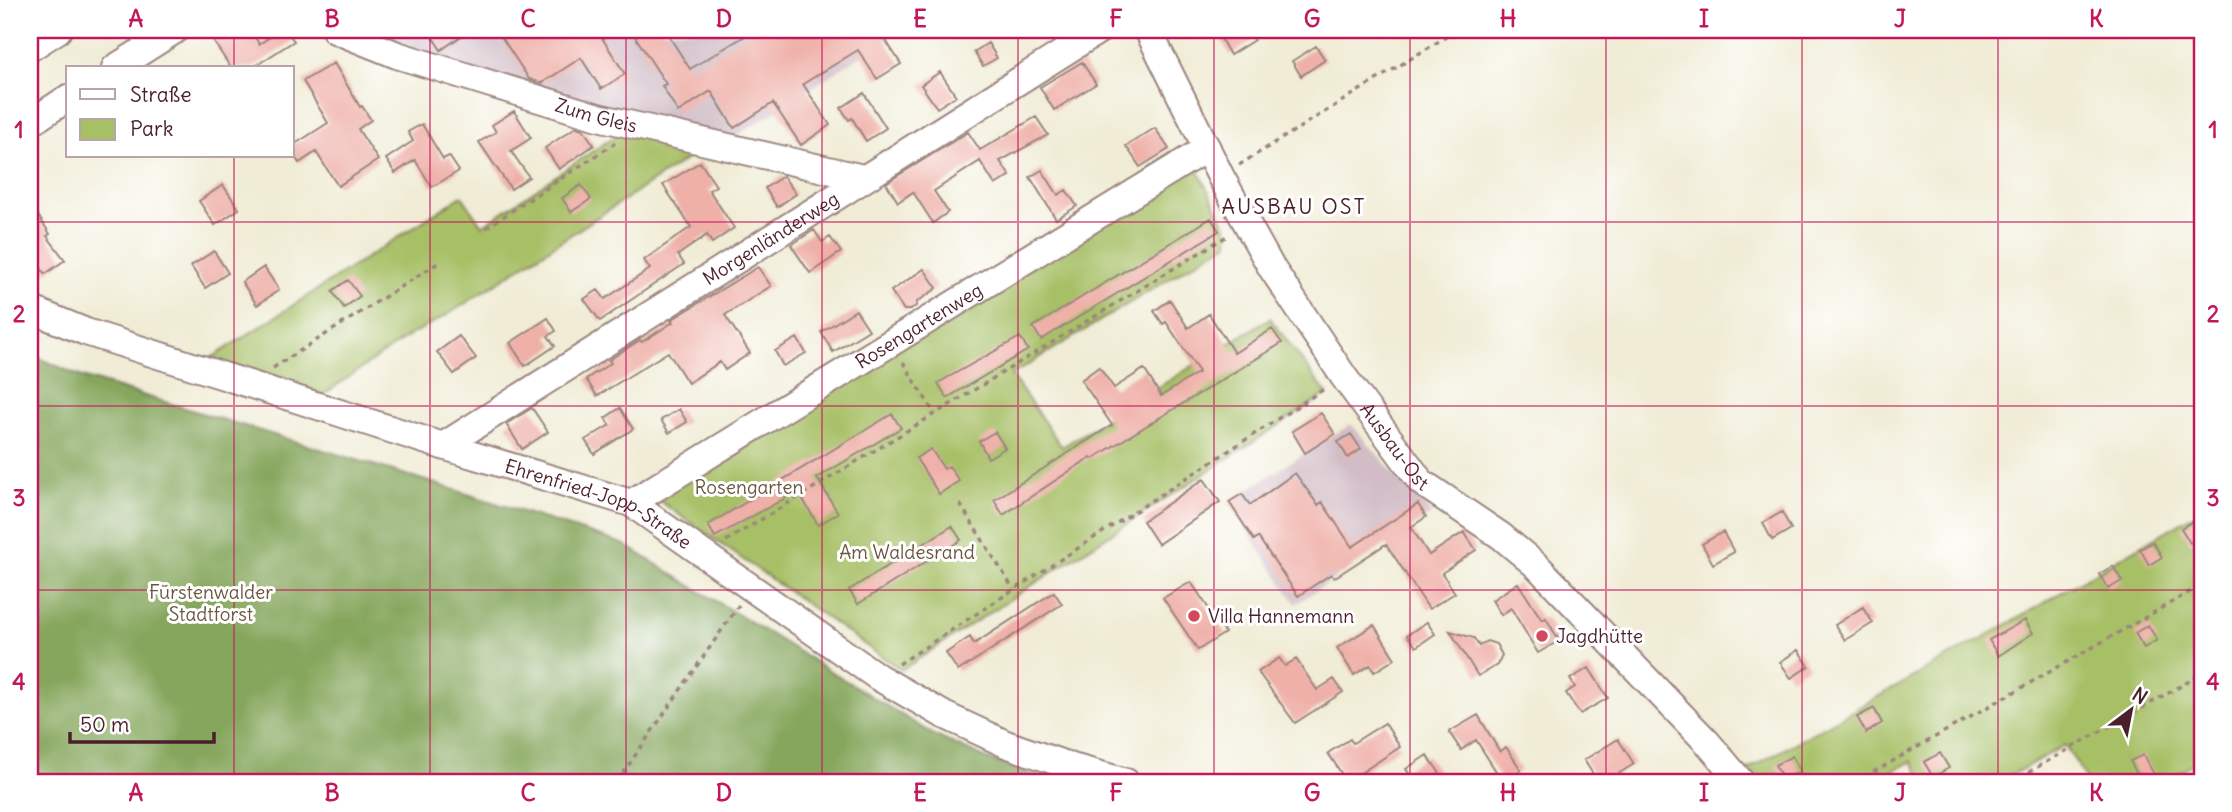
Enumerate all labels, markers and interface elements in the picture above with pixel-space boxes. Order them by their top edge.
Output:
text: A [129,4,144,33]
text: B [324,4,340,33]
text: C [520,4,536,33]
text: D [716,4,732,33]
text: E [913,4,927,33]
text: F [1109,4,1123,33]
text: G [1304,4,1320,33]
text: H [1500,4,1516,33]
text: I [1699,4,1709,33]
text: J [1894,4,1906,33]
text: K [2089,4,2104,33]
legend [66,66,294,158]
text: Straße [130,81,191,108]
street label: Zum Gleis [552,93,639,138]
text: 1 [14,115,24,144]
text: Park [130,115,173,142]
text: 1 [2208,115,2218,144]
street label: Morgenländerweg [698,186,843,290]
district label: AUSBAU OST [1222,193,1367,220]
street label: Rosengartenweg [851,277,987,374]
text: 2 [13,299,26,328]
text: 2 [2207,299,2220,328]
street label: Ausbau-Ost [1355,398,1433,496]
street label: Ehrenfried-Jopp-Straße [502,454,696,554]
park label: Rosengarten [694,475,804,499]
text: 3 [12,483,26,512]
text: 3 [2206,483,2220,512]
park label: Am Waldesrand [839,540,975,564]
park label: Fürstenwalder Stadtforst [149,580,273,626]
place label: Villa Hannemann [1208,604,1354,628]
marker: Villa Hannemann [1186,608,1202,624]
place label: Jagdhütte [1556,624,1643,648]
marker: Jagdhütte [1534,628,1550,644]
text: 4 [12,667,26,696]
text: 4 [2206,667,2220,696]
north arrow [2096,676,2166,746]
text: N [2128,682,2152,709]
scale bar [70,700,214,744]
text: 50 m [80,711,129,738]
text: A [129,778,144,807]
text: B [324,778,340,807]
text: C [520,778,536,807]
text: D [716,778,732,807]
text: E [913,778,927,807]
text: F [1109,778,1123,807]
text: G [1304,778,1320,807]
text: H [1500,778,1516,807]
text: I [1699,778,1709,807]
text: J [1894,778,1906,807]
text: K [2089,778,2104,807]

